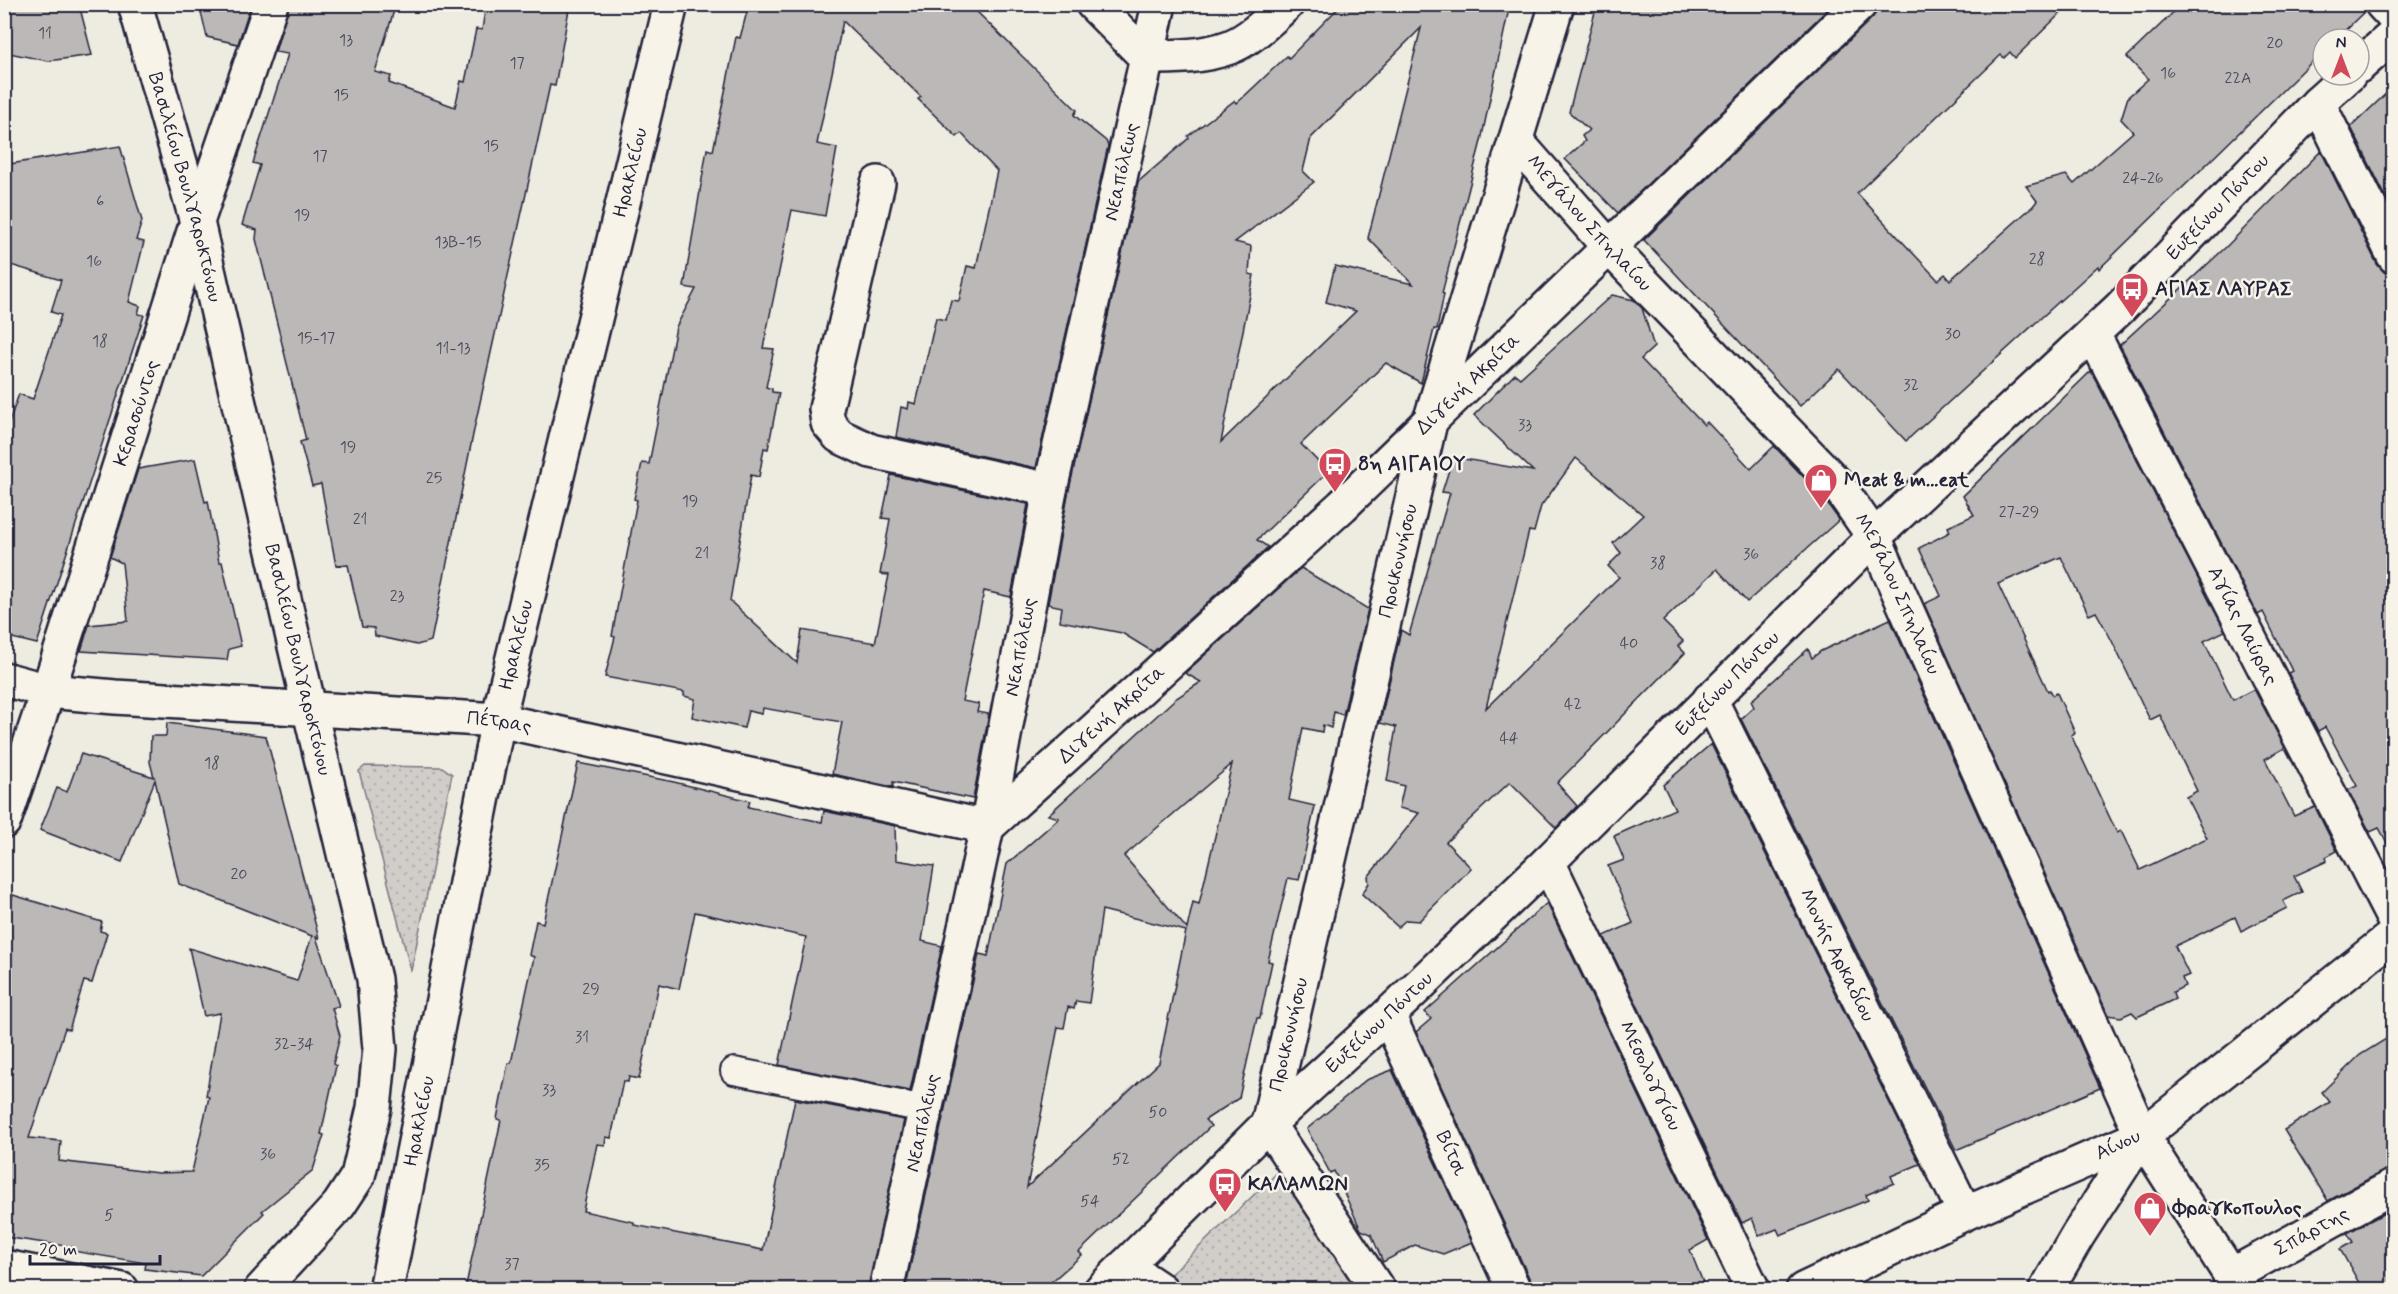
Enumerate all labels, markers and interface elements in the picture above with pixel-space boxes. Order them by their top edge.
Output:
house number: 11 [38,23,52,44]
north arrow [2311,27,2371,87]
house number: 13 [339,30,353,51]
house number: 20 [2267,33,2284,54]
text: N [2336,33,2346,54]
house number: 17 [509,53,525,74]
house number: 16 [2160,63,2176,84]
house number: 22A [2225,68,2251,89]
street label: Βασιλείου Βουλγαροκτόνου [142,69,229,305]
house number: 15 [333,85,349,106]
street label: Νεαπόλεως [1097,120,1146,223]
street label: Ηρακλείου [606,125,654,220]
house number: 15 [483,136,499,157]
house number: 17 [312,146,328,167]
street label: Ευξείνου Πόντου [2160,148,2276,266]
street label: Μεγάλου Σπηλαίου [1520,149,1658,297]
house number: 24-26 [2122,168,2164,189]
house number: 6 [96,191,104,212]
house number: 19 [294,205,310,226]
house number: 13Β-15 [435,232,481,253]
house number: 28 [2029,249,2045,270]
house number: 16 [86,251,102,272]
bus stop icon: ΑΓΙΑΣ ΛΑΥΡΑΣ [2114,271,2150,318]
place label: ΑΓΙΑΣ ΛΑΥΡΑΣ [2155,276,2292,303]
house number: 30 [1945,324,1961,345]
street label: Διγενή Ακρίτα [1410,327,1526,441]
house number: 15-17 [297,328,335,349]
house number: 18 [92,331,108,352]
house number: 11-13 [435,338,471,359]
street label: Κερασούντος [107,356,166,469]
house number: 32 [1903,375,1919,396]
house number: 33 [1518,415,1532,436]
house number: 19 [340,437,356,458]
bus stop icon: 8η ΑΙΓΑΙΟΥ [1317,446,1353,493]
place label: 8η ΑΙΓΑΙΟΥ [1358,451,1466,478]
shop icon: Meat & m...eat [1803,462,1839,509]
place label: Meat & m...eat [1844,467,1970,494]
house number: 25 [426,468,442,489]
house number: 19 [682,491,698,512]
street label: Προικοννήσου [1372,501,1424,621]
house number: 27-29 [1999,502,2039,523]
street label: Μεγάλου Σπηλαίου [1848,508,1947,679]
house number: 21 [353,509,367,530]
street label: Βασιλείου Βουλγαροκτόνου [258,541,338,778]
house number: 21 [695,543,709,564]
house number: 36 [1743,544,1759,565]
house number: 38 [1650,553,1666,574]
street label: Αγίας Λαύρας [2201,562,2285,690]
house number: 23 [390,586,405,607]
street label: Νεαπόλεως [998,595,1043,699]
street label: Ηρακλείου [492,597,540,693]
street label: Ευξείνου Πόντου [1669,625,1786,742]
house number: 40 [1620,633,1638,654]
street label: Διγενή Ακρίτα [1052,659,1171,770]
house number: 42 [1564,694,1582,715]
street label: Πέτρας [466,705,534,741]
house number: 44 [1499,728,1519,749]
house number: 18 [204,753,220,774]
house number: 20 [231,864,248,885]
street label: Μονής Αρκαδίου [1793,884,1881,1026]
street label: Ευξείνου Πόντου [1319,965,1439,1079]
street label: Προικοννήσου [1262,975,1315,1094]
house number: 29 [582,979,600,1000]
street label: Μεσολογγίου [1612,1016,1688,1135]
house number: 31 [575,1027,589,1048]
house number: 32-34 [274,1034,314,1055]
street label: Νεαπόλεως [899,1071,946,1175]
street label: Ηρακλείου [397,1074,441,1169]
house number: 33 [542,1080,556,1101]
house number: 50 [1149,1102,1167,1123]
street label: Αίνου [2091,1123,2145,1167]
street label: Βίτσι [1429,1126,1474,1181]
house number: 36 [260,1144,276,1165]
house number: 52 [1112,1149,1130,1170]
house number: 35 [534,1155,550,1176]
bus stop icon: ΚΑΛΑΜΩΝ [1207,1166,1243,1213]
place label: ΚΑΛΑΜΩΝ [1248,1171,1348,1198]
shop icon: Φραγκοπουλος [2132,1190,2168,1237]
house number: 54 [1080,1191,1100,1212]
place label: Φραγκοπουλος [2172,1195,2302,1222]
street label: Σπάρτης [2270,1200,2354,1263]
house number: 5 [104,1205,114,1226]
scale bar [30,1228,160,1266]
text: 20 m [39,1238,77,1262]
house number: 37 [504,1254,520,1275]

